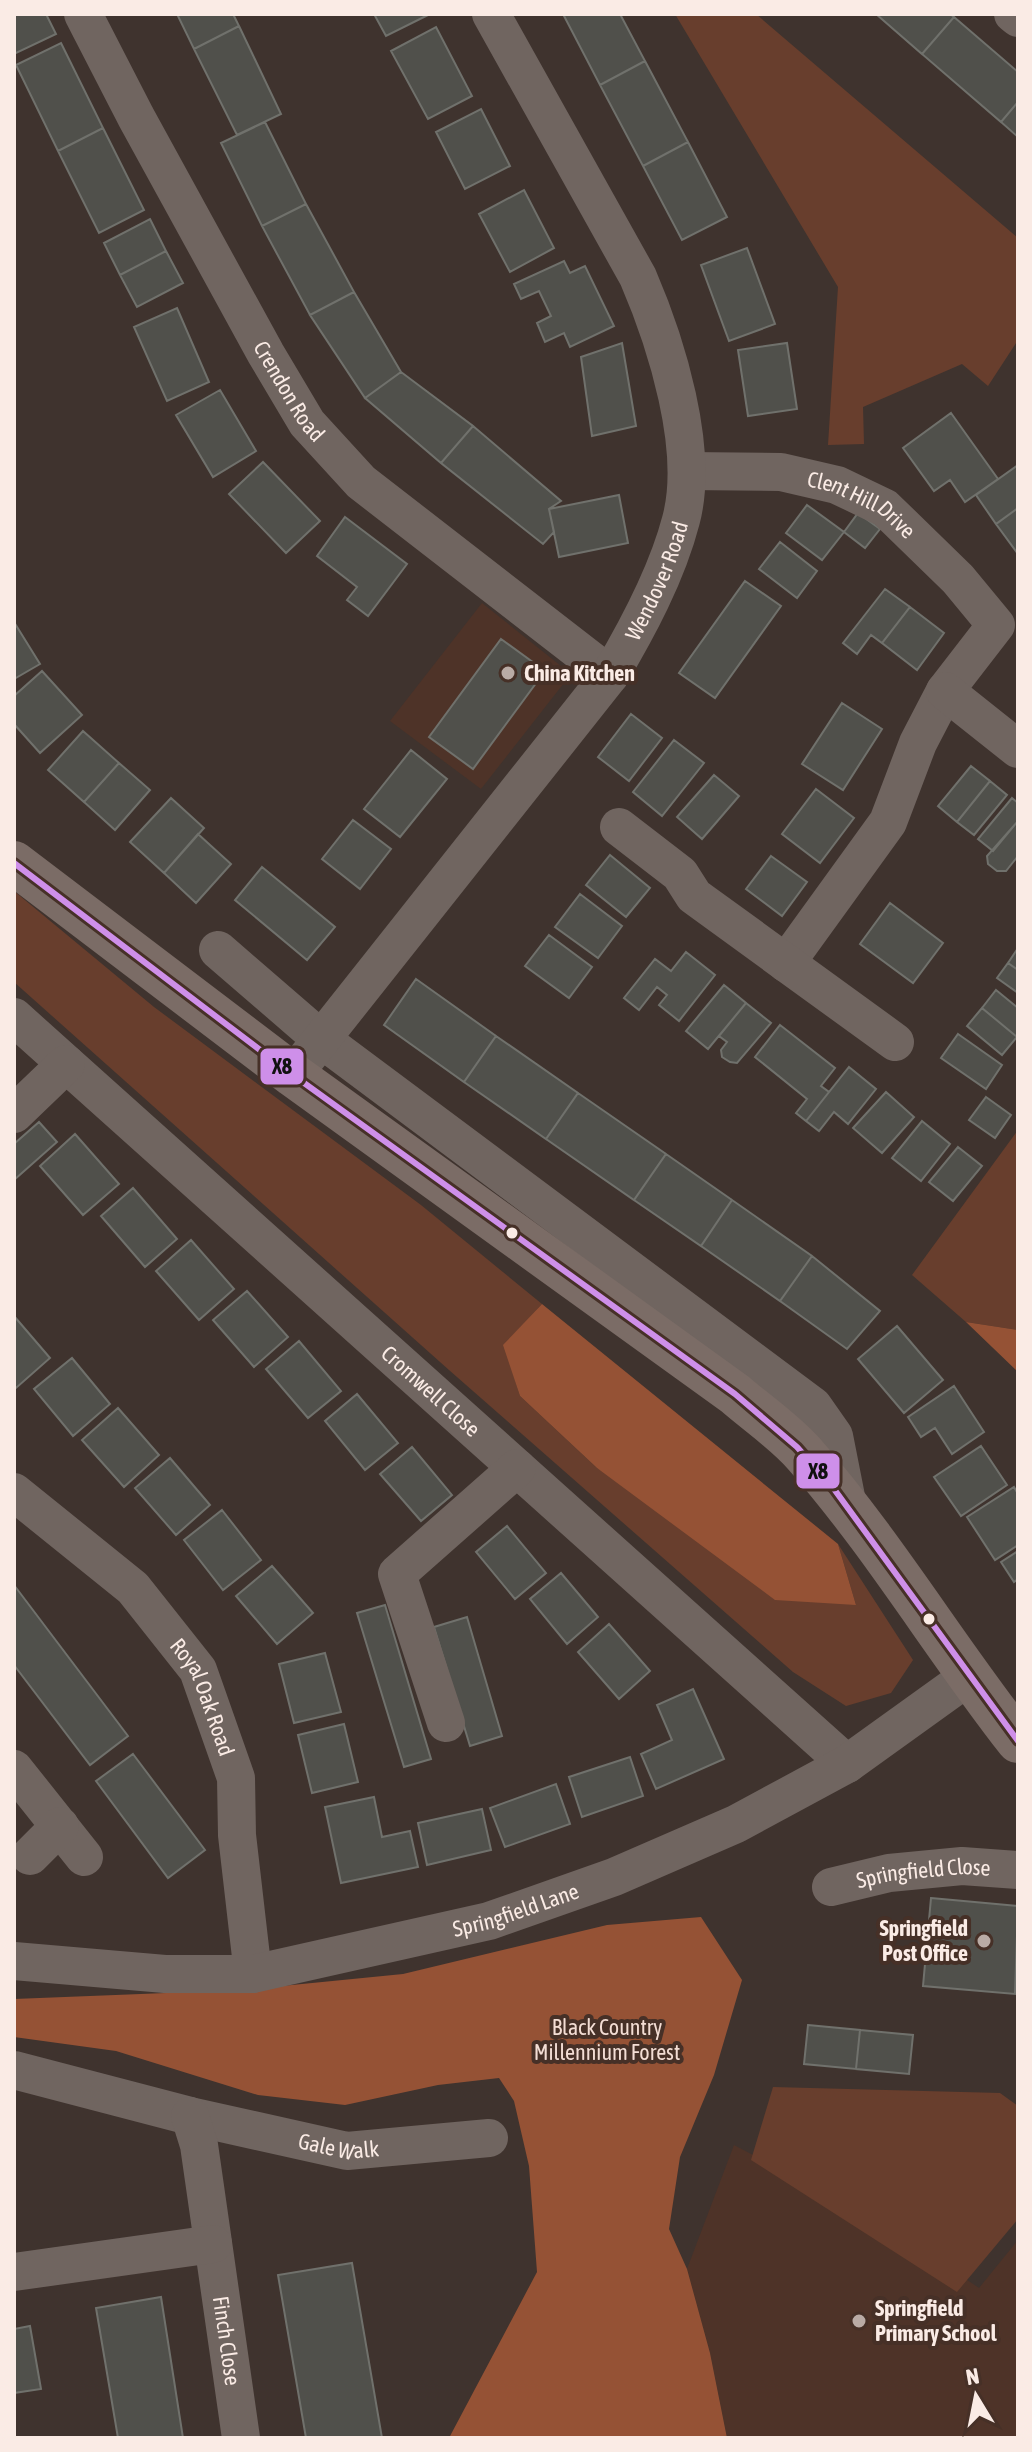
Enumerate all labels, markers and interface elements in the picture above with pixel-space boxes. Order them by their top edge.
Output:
street label: Crendon Road [248,336,330,447]
street label: Clent Hill Drive [805,466,921,544]
street label: Wendover Road [620,518,693,645]
place label: China Kitchen [524,660,635,686]
marker: China Kitchen [499,664,517,682]
line badge: X8 [259,1047,305,1086]
text: X8 [271,1053,292,1079]
unlabelled marker [504,1225,520,1241]
street label: Cromwell Close [376,1340,486,1442]
line badge: X8 [795,1452,841,1490]
text: X8 [807,1458,828,1484]
unlabelled marker [921,1611,937,1627]
street label: Royal Oak Road [165,1633,240,1759]
street label: Springfield Close [854,1853,991,1893]
street label: Springfield Lane [450,1878,582,1942]
place label: Springfield Post Office [879,1915,968,1966]
marker: Springfield Post Office [975,1932,993,1950]
park label: Black Country Millennium Forest [534,2014,680,2065]
street label: Gale Walk [296,2128,380,2165]
street label: Finch Close [208,2294,246,2387]
place label: Springfield Primary School [875,2295,998,2346]
marker: Springfield Primary School [850,2312,868,2330]
north arrow [936,2356,1016,2436]
text: N [964,2362,981,2390]

